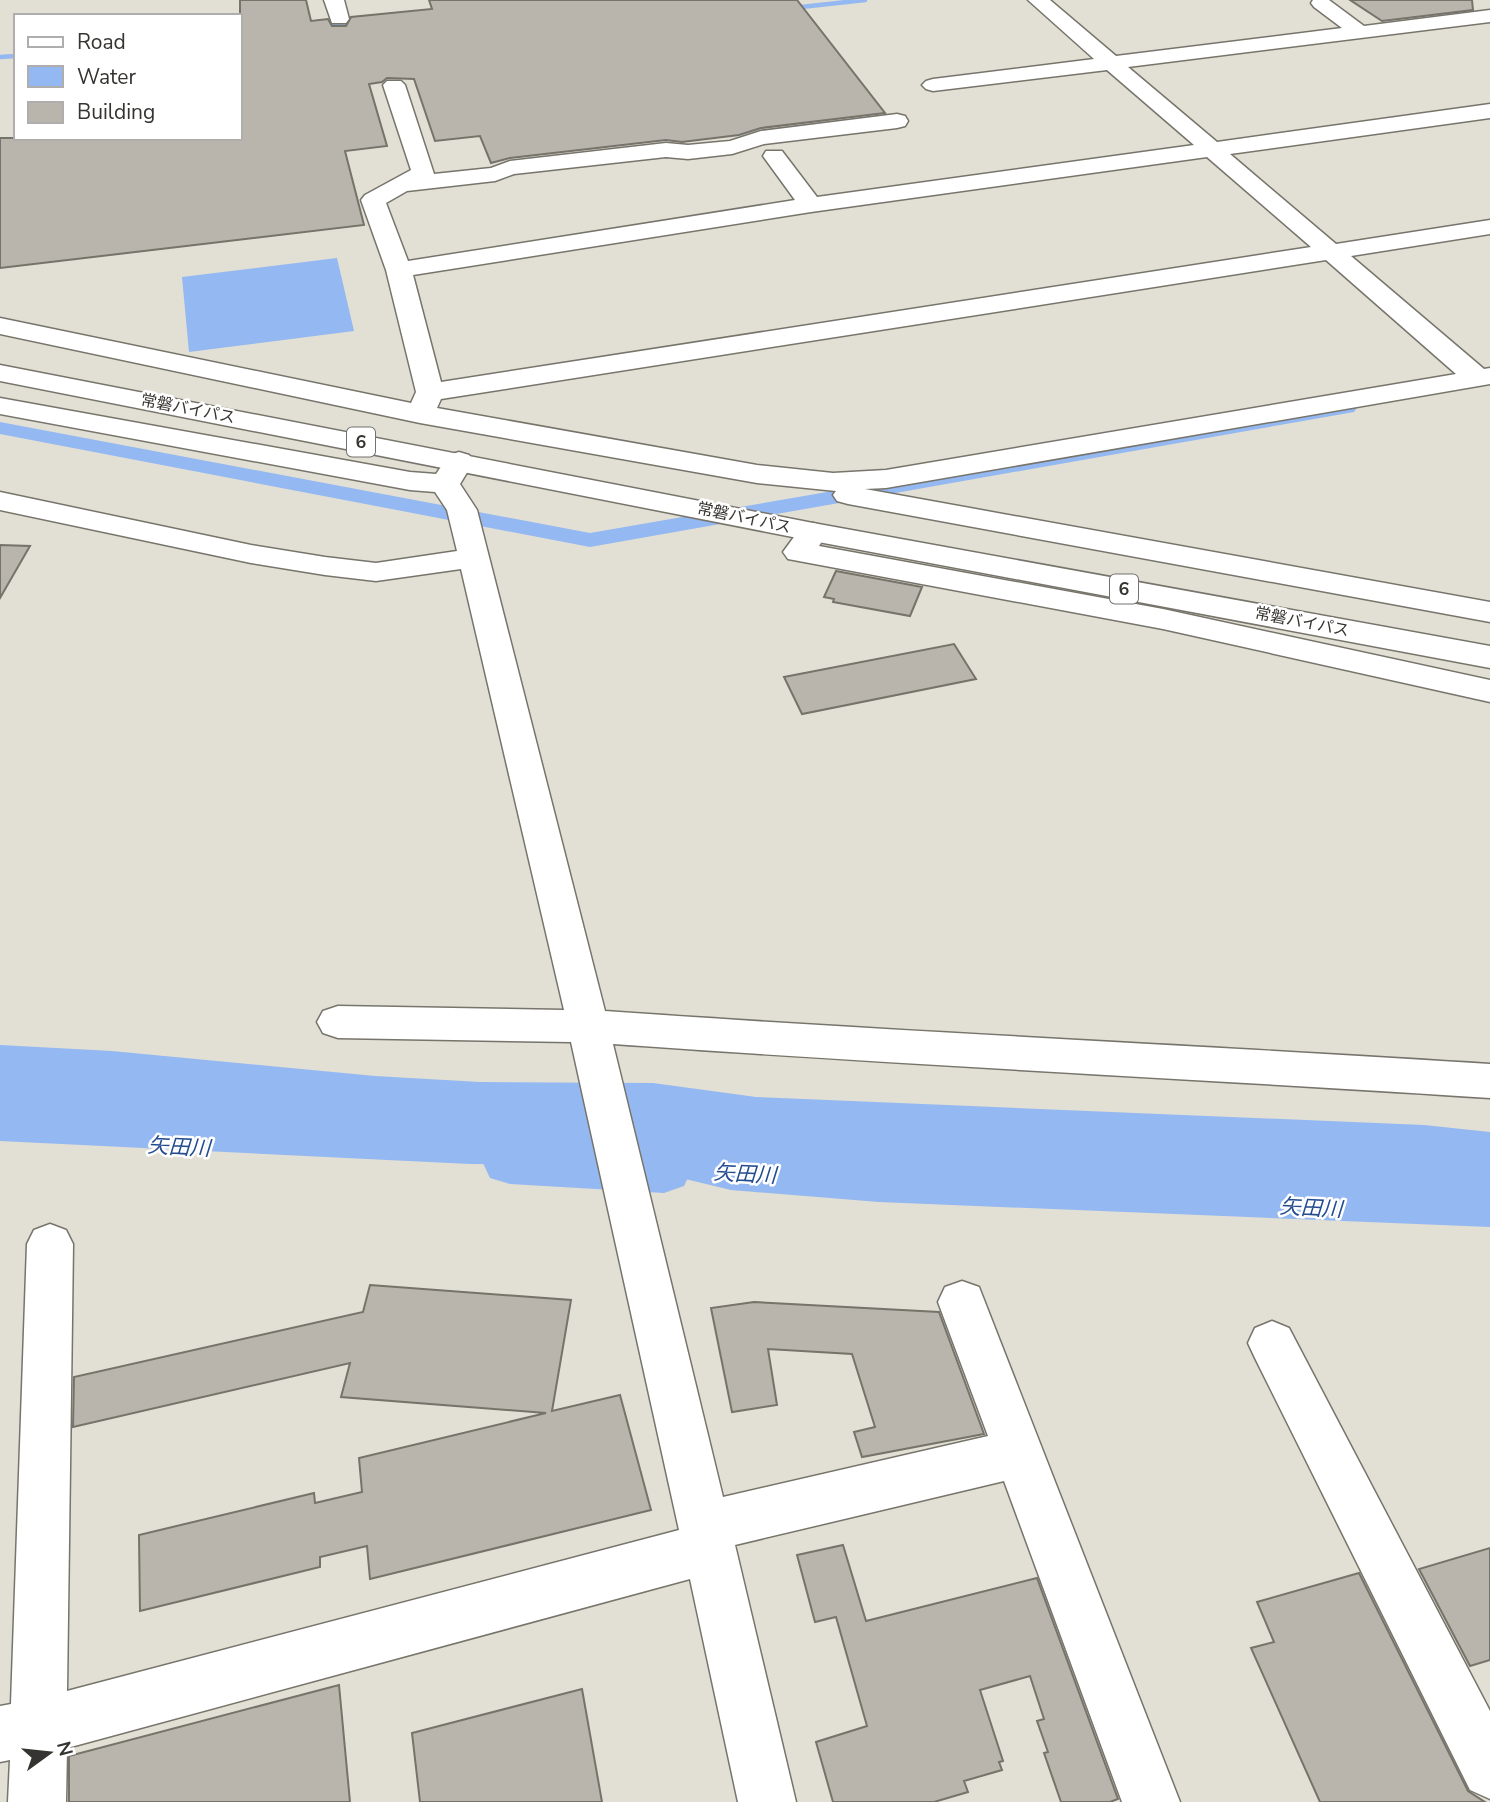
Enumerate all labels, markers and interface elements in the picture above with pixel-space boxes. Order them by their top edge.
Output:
legend [14,14,242,140]
text: Road [77,28,126,56]
text: Water [77,63,136,91]
text: Building [77,98,155,126]
street label: 常磐バイパス [139,389,237,429]
road number: 6 [347,428,375,457]
street label: 常磐バイパス [695,497,793,539]
road number: 6 [1110,574,1138,604]
street label: 常磐バイパス [1253,602,1351,642]
water label: 矢田川 [147,1131,213,1163]
water label: 矢田川 [713,1158,779,1190]
water label: 矢田川 [1279,1192,1345,1224]
north arrow [14,1718,84,1788]
text: N [50,1739,79,1759]

